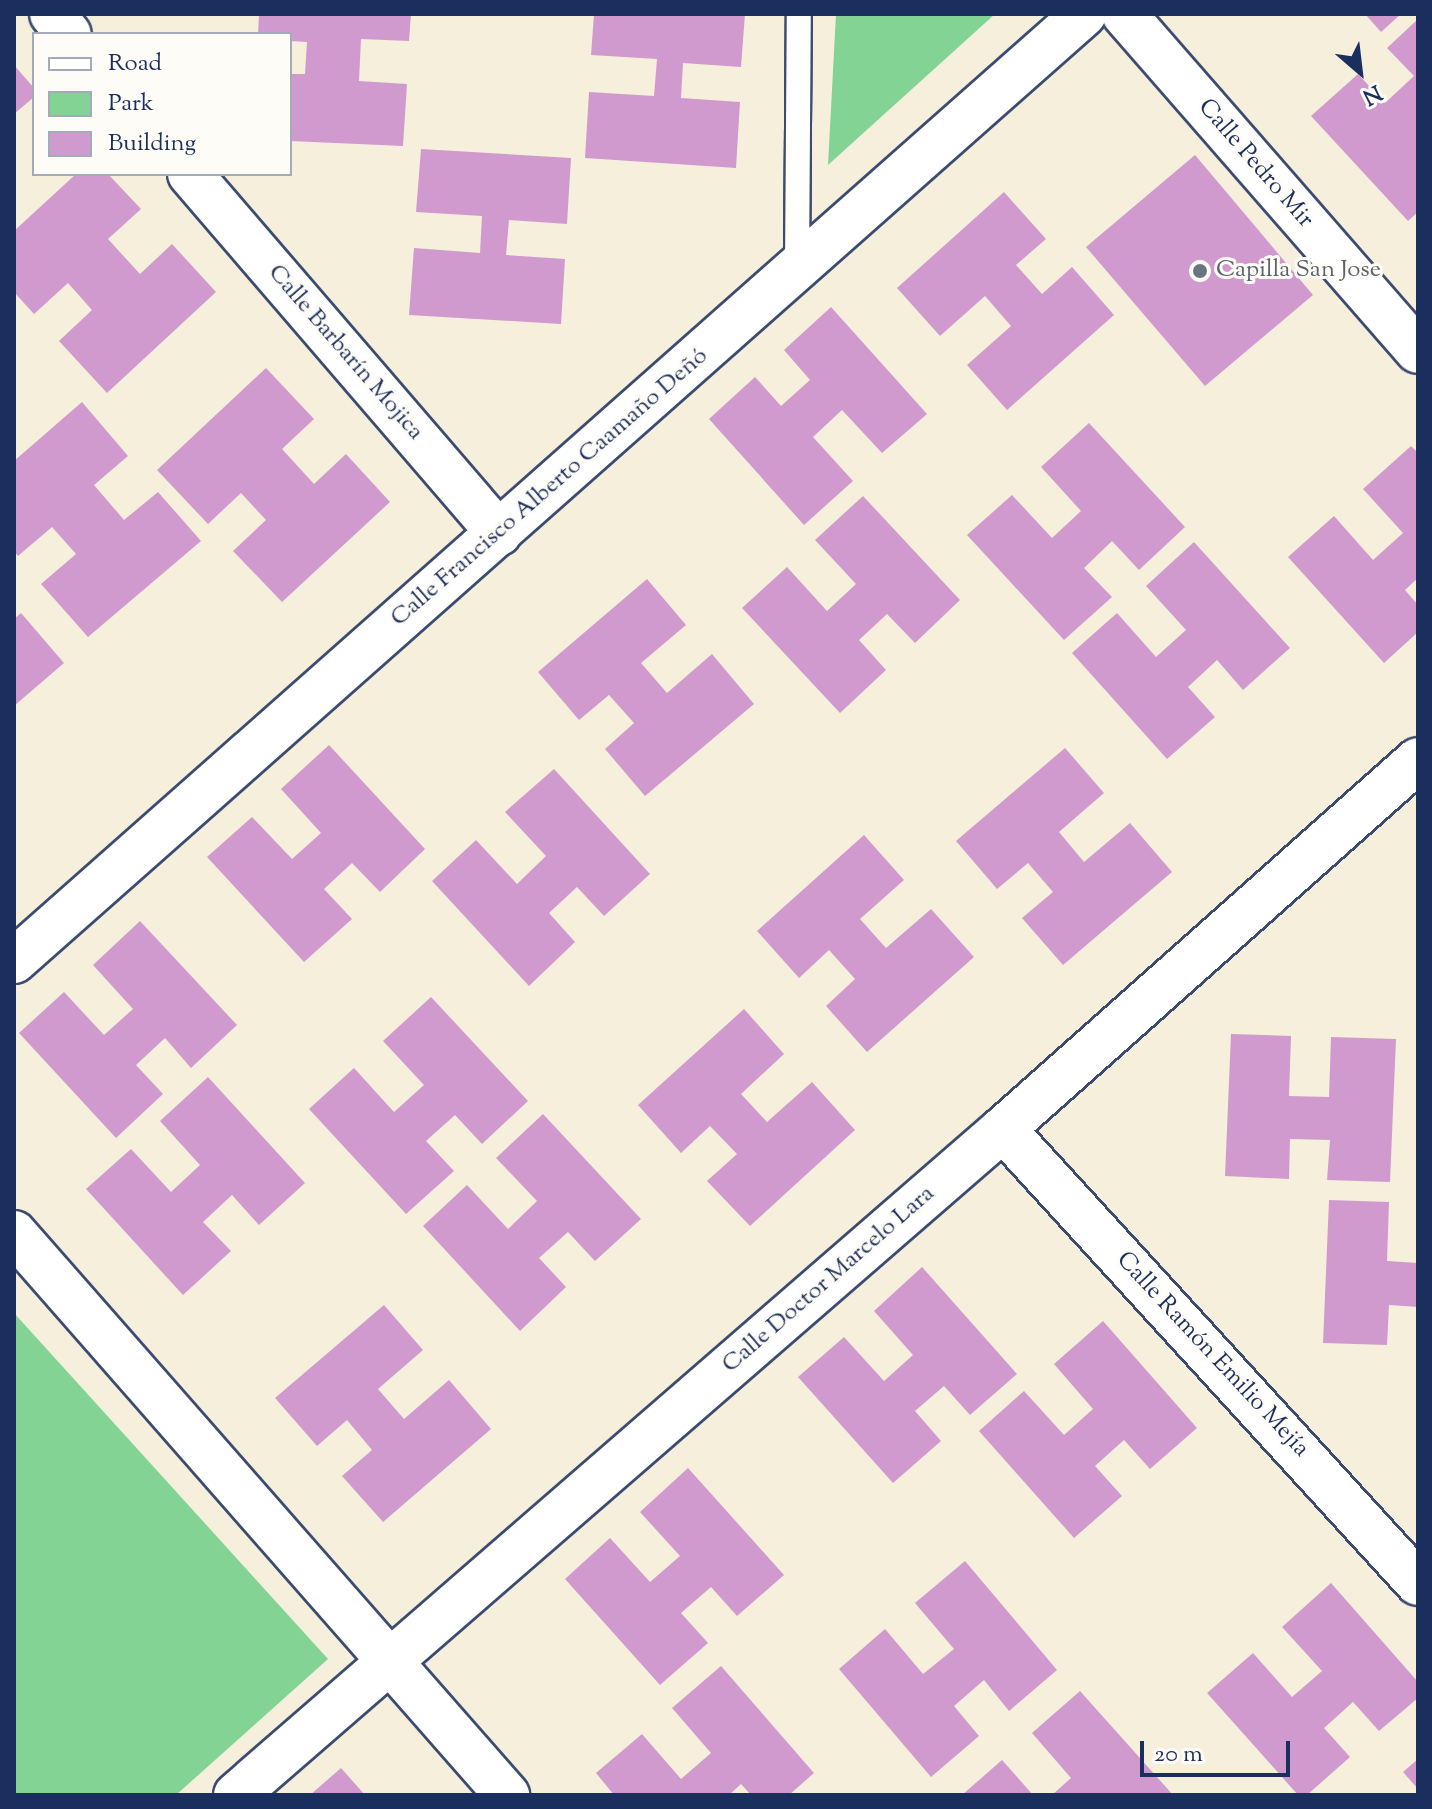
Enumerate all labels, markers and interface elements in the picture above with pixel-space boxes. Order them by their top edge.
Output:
legend [32,32,292,176]
north arrow [1320,32,1400,112]
text: Road [108,47,162,81]
text: N [1356,75,1387,111]
text: Park [108,87,154,121]
street label: Calle Pedro Mir [1191,94,1319,234]
text: Building [108,127,196,161]
place label: Capilla San Jose [1216,257,1381,285]
street label: Calle Barbarín Mojica [261,259,429,447]
marker: Capilla San Jose [1191,262,1209,280]
street label: Calle Francisco Alberto Caamaño Deñó [386,343,714,633]
street label: Calle Doctor Marcelo Lara [717,1180,941,1380]
street label: Calle Ramón Emilio Mejía [1109,1246,1315,1464]
scale bar [1144,1725,1294,1775]
text: 20 m [1154,1738,1203,1772]

